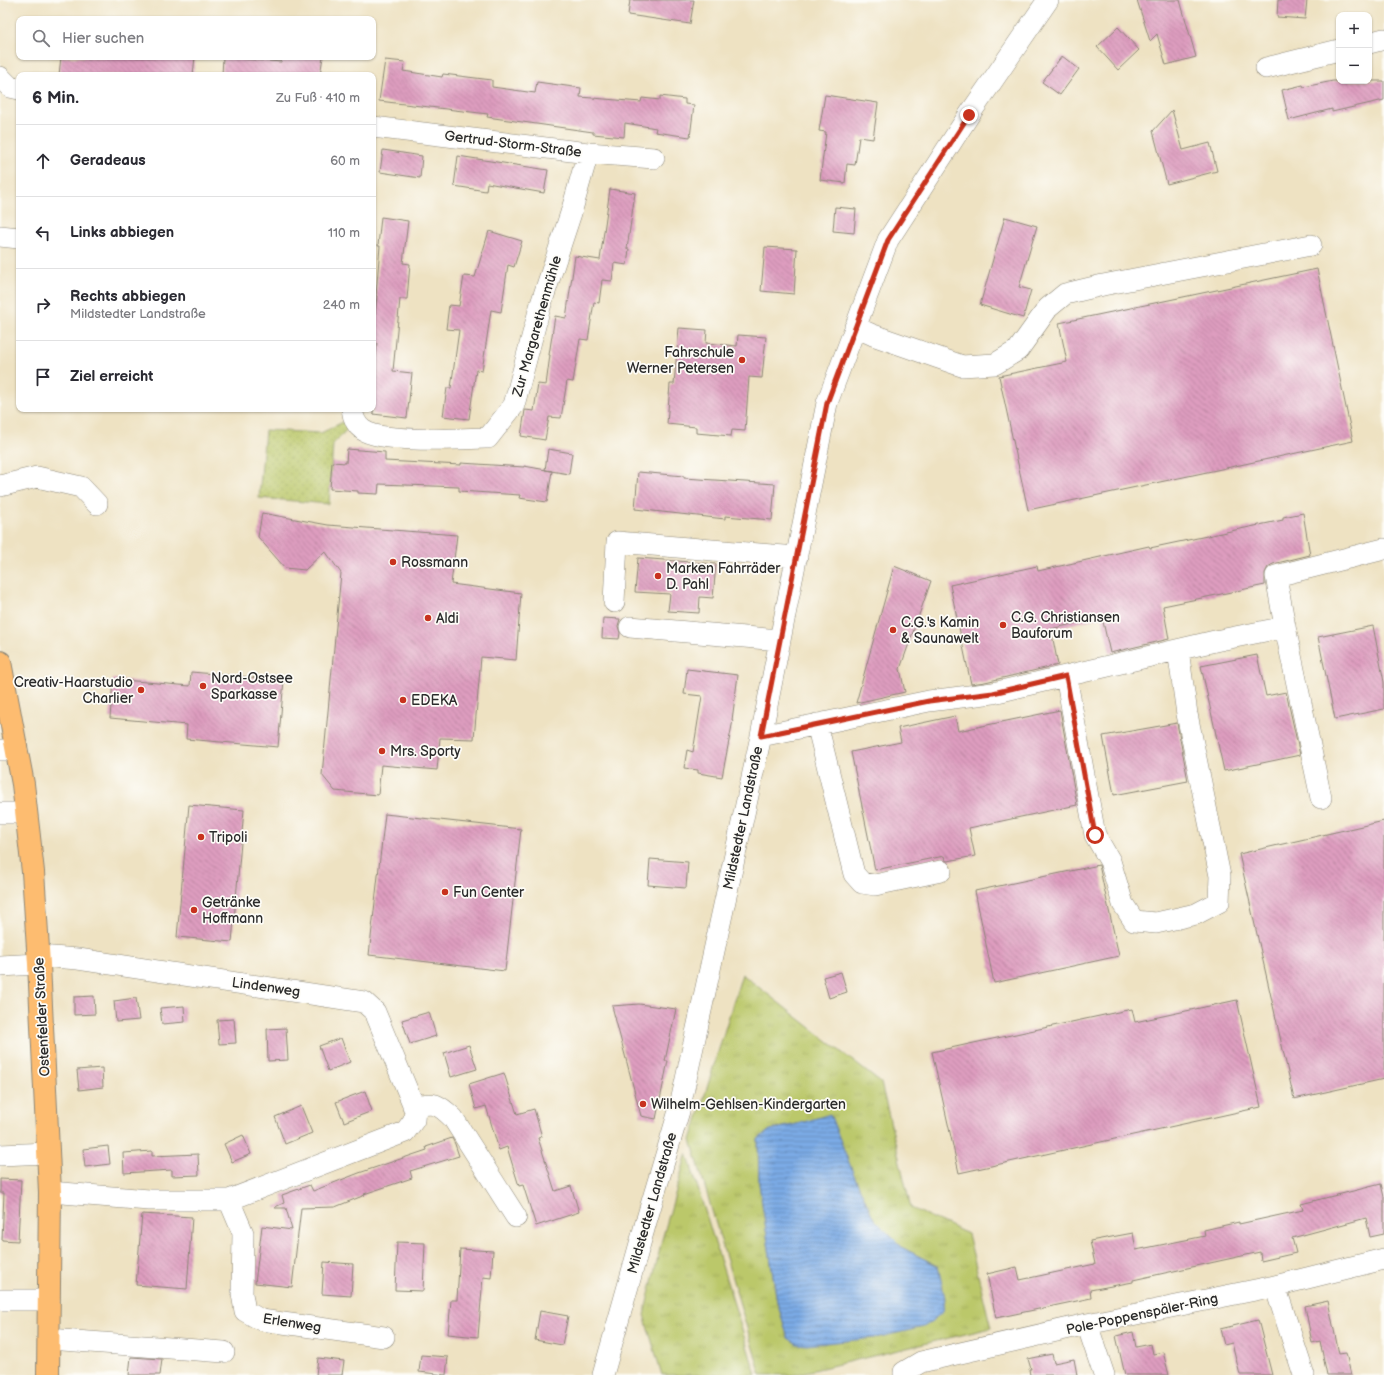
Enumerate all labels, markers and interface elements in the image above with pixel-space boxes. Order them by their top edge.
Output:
map controls [1336,12,1372,84]
button: + [1336,12,1372,48]
search box [16,16,376,60]
icon: search [30,27,52,49]
text: Hier suchen [62,29,144,48]
button: − [1336,48,1372,84]
text: 6 Min. [32,88,79,108]
text: Zu Fuß · 410 m [276,90,360,106]
route end [960,106,978,124]
street label: Gertrud-Storm-Straße [444,127,582,161]
icon: ahead [32,150,54,172]
text: Geradeaus [70,151,146,170]
text: 60 m [330,153,360,169]
icon: left [32,222,54,244]
text: Links abbiegen [70,223,174,242]
text: 110 m [328,225,360,241]
street label: Zur Margarethenmühle [509,254,565,399]
text: Rechts abbiegen [70,287,186,306]
icon: right [32,294,54,316]
text: 240 m [323,297,360,313]
text: Mildstedter Landstraße [70,306,206,322]
place label: Fahrschule Werner Petersen [627,344,734,377]
marker: Fahrschule Werner Petersen [737,355,747,365]
icon: arrive [32,366,54,388]
text: Ziel erreicht [70,367,153,386]
place label: Rossmann [401,554,468,571]
marker: Rossmann [388,557,398,567]
place label: Marken Fahrräder D. Pahl [666,560,781,593]
marker: Marken Fahrräder D. Pahl [653,571,663,581]
place label: C.G. Christiansen Bauforum [1011,609,1120,642]
place label: Aldi [436,610,459,627]
marker: Aldi [423,613,433,623]
place label: C.G.'s Kamin & Saunawelt [901,614,980,647]
marker: C.G. Christiansen Bauforum [998,620,1008,630]
marker: C.G.'s Kamin & Saunawelt [888,625,898,635]
place label: Nord-Ostsee Sparkasse [211,670,293,703]
place label: Creativ-Haarstudio Charlier [14,674,134,707]
marker: Nord-Ostsee Sparkasse [198,681,208,691]
marker: Creativ-Haarstudio Charlier [136,685,146,695]
place label: EDEKA [411,692,458,709]
marker: EDEKA [398,695,408,705]
place label: Mrs. Sporty [390,743,461,760]
street label: Mildstedter Landstraße [720,745,766,891]
marker: Mrs. Sporty [377,746,387,756]
route start [1086,826,1104,844]
place label: Tripoli [209,829,248,846]
marker: Tripoli [196,832,206,842]
place label: Fun Center [453,884,525,901]
marker: Fun Center [440,887,450,897]
place label: Getränke Hoffmann [202,894,263,927]
marker: Getränke Hoffmann [189,905,199,915]
street label: Ostenfelder Straße [30,957,54,1077]
street label: Lindenweg [231,974,301,1000]
place label: Wilhelm-Gehlsen-Kindergarten [651,1096,846,1113]
marker: Wilhelm-Gehlsen-Kindergarten [638,1099,648,1109]
street label: Mildstedter Landstraße [624,1130,680,1276]
street label: Pole-Poppenspäler-Ring [1065,1290,1219,1338]
street label: Erlenweg [261,1310,323,1336]

